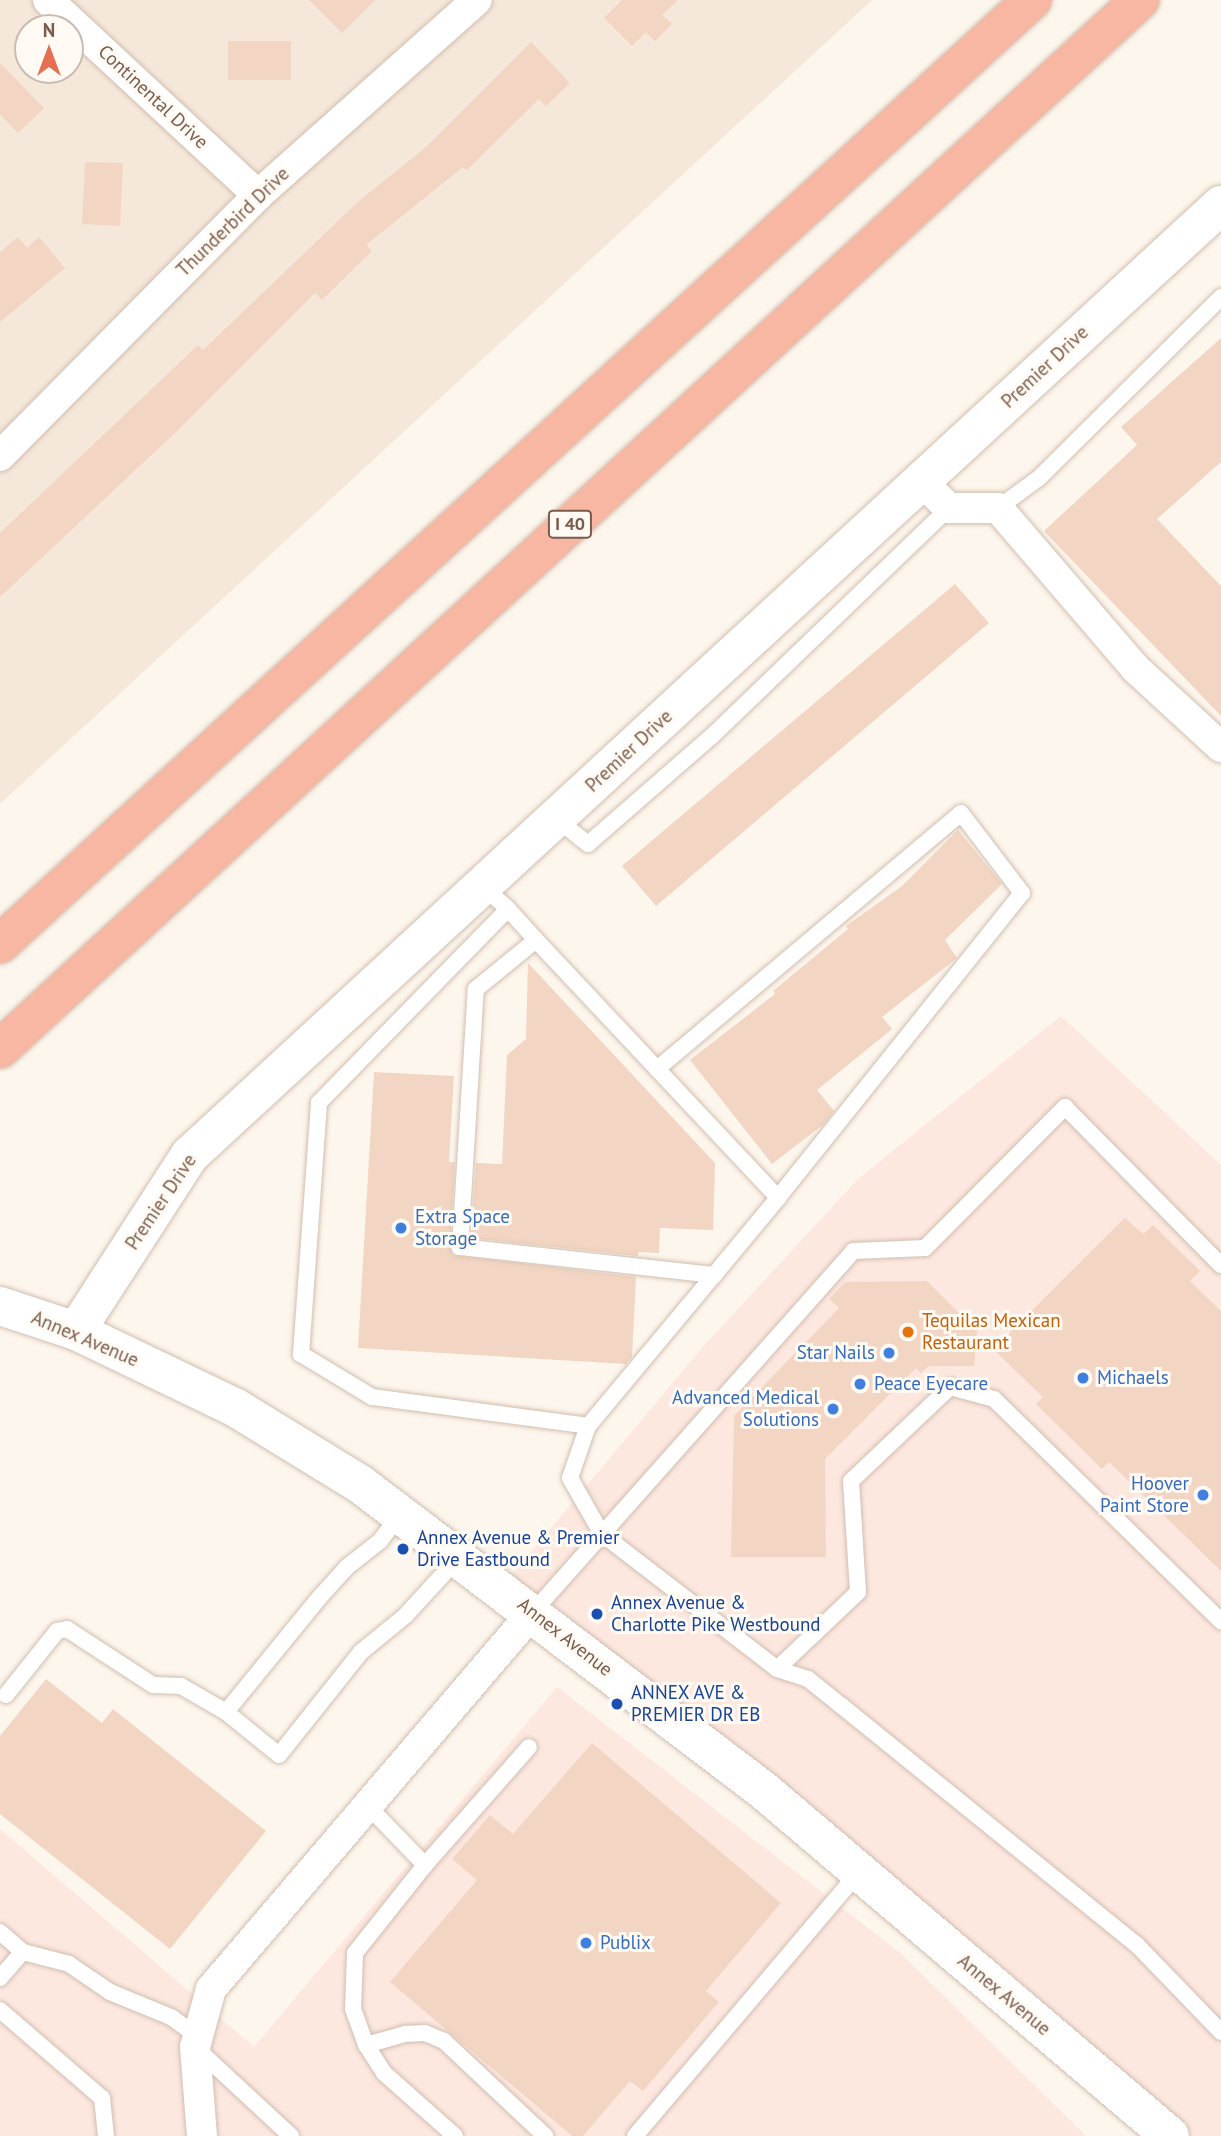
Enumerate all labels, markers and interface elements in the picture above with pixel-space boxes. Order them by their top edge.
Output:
north arrow [14,14,84,84]
text: N [43,18,55,42]
street label: Continental Drive [93,40,213,154]
street label: Thunderbird Drive [172,163,294,281]
street label: Premier Drive [997,321,1093,413]
road number: I 40 [547,510,593,538]
street label: Premier Drive [581,705,677,797]
street label: Premier Drive [121,1150,201,1254]
place label: Extra Space Storage [415,1206,510,1250]
marker: Extra Space Storage [393,1220,409,1236]
street label: Annex Avenue [27,1306,143,1372]
place label: Tequilas Mexican Restaurant [922,1310,1061,1354]
marker: Tequilas Mexican Restaurant [900,1324,916,1340]
place label: Star Nails [797,1342,875,1364]
marker: Star Nails [881,1345,897,1361]
place label: Michaels [1097,1367,1169,1389]
marker: Michaels [1075,1370,1091,1386]
place label: Peace Eyecare [874,1373,988,1395]
marker: Peace Eyecare [852,1376,868,1392]
place label: Advanced Medical Solutions [672,1387,819,1431]
marker: Advanced Medical Solutions [825,1401,841,1417]
place label: Hoover Paint Store [1100,1473,1189,1517]
marker: Hoover Paint Store [1195,1487,1211,1503]
place label: Annex Avenue & Premier Drive Eastbound [417,1527,621,1571]
marker: Annex Avenue & Premier Drive Eastbound [395,1541,411,1557]
place label: Annex Avenue & Charlotte Pike Westbound [611,1592,821,1636]
street label: Annex Avenue [513,1593,617,1681]
marker: Annex Avenue & Charlotte Pike Westbound [589,1606,605,1622]
place label: ANNEX AVE & PREMIER DR EB [631,1682,760,1726]
marker: ANNEX AVE & PREMIER DR EB [609,1696,625,1712]
place label: Publix [600,1932,651,1954]
marker: Publix [578,1935,594,1951]
street label: Annex Avenue [953,1949,1055,2041]

